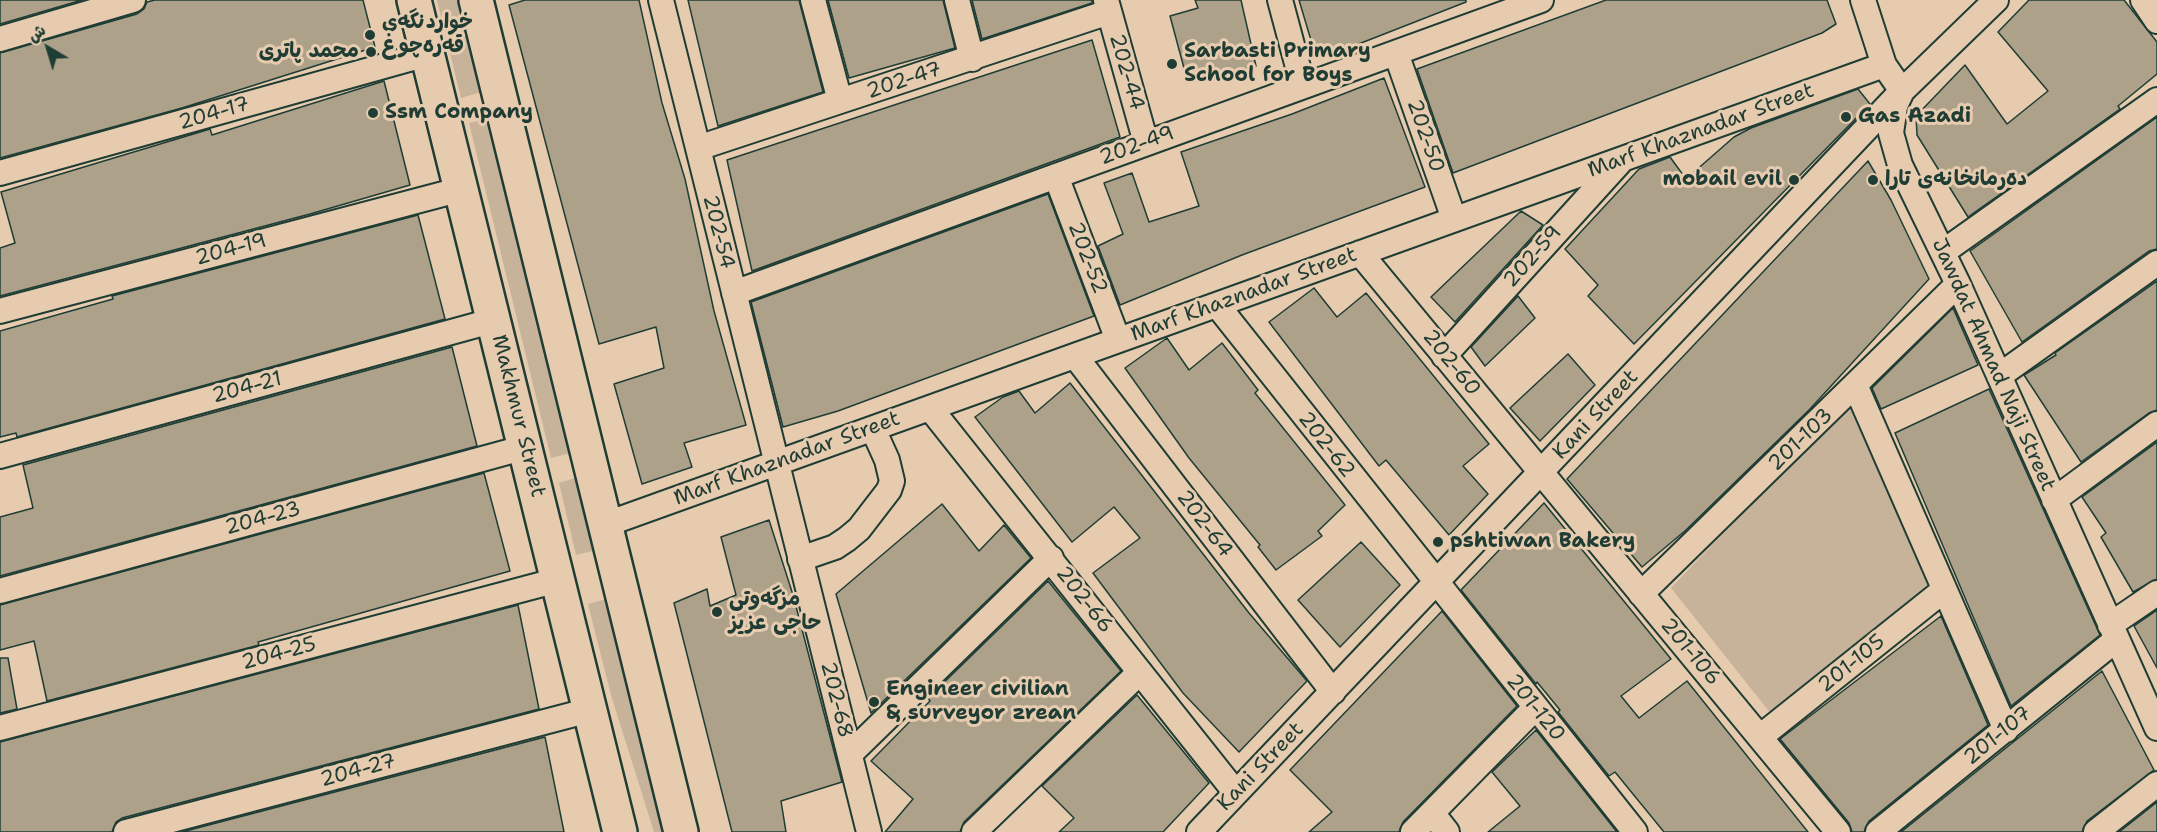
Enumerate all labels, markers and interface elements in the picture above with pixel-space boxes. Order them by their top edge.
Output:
place label: خواردنگەی قەرەچوغ [382,10,473,60]
north arrow [18,18,78,78]
text: ش [23,20,50,47]
marker: خواردنگەی قەرەچوغ [363,28,377,42]
street label: 202-44 [1103,31,1149,113]
place label: محمد پاتری [259,39,359,65]
place label: Sarbasti Primary School for Boys [1184,39,1371,89]
marker: محمد پاتری [364,45,378,59]
street label: 202-47 [863,57,945,105]
marker: Sarbasti Primary School for Boys [1165,57,1179,71]
street label: Marf Khaznadar Street [1584,78,1818,184]
street label: 204-17 [176,92,252,136]
street label: 202-50 [1401,96,1449,176]
place label: Ssm Company [385,100,533,126]
place label: Gas Azadi [1858,104,1971,130]
marker: Ssm Company [366,106,380,120]
marker: Gas Azadi [1839,110,1853,124]
street label: 202-49 [1096,121,1178,171]
place label: mobail evil [1663,167,1782,193]
place label: دەرمانخانەی تارا [1885,167,2027,193]
marker: mobail evil [1787,173,1801,187]
marker: دەرمانخانەی تارا [1866,173,1880,187]
street label: 202-54 [697,192,739,272]
street label: 202-52 [1062,219,1112,297]
street label: 202-59 [1499,221,1567,293]
street label: 204-19 [193,228,269,272]
street label: Jawdat Ahmad Naji Street [1926,235,2060,495]
street label: Marf Khaznadar Street [1127,242,1361,348]
street label: 202-60 [1417,325,1485,401]
street label: Makhmur Street [486,332,550,500]
street label: Kani Street [1548,365,1644,465]
street label: 204-21 [209,367,285,409]
street label: 201-103 [1764,403,1838,477]
street label: Marf Khaznadar Street [670,406,904,512]
street label: 202-62 [1292,407,1360,483]
street label: 202-64 [1170,485,1238,563]
street label: 204-23 [222,497,304,541]
place label: pshtiwan Bakery [1450,529,1635,555]
marker: pshtiwan Bakery [1431,535,1445,549]
street label: 202-66 [1050,561,1118,639]
place label: مزگەوتی حاجی عزیز [729,587,821,637]
marker: مزگەوتی حاجی عزیز [710,605,724,619]
street label: 201-106 [1654,613,1726,691]
street label: 201-105 [1813,629,1891,699]
street label: 204-25 [239,632,319,676]
street label: 202-68 [814,659,858,741]
street label: 201-120 [1500,669,1570,747]
place label: Engineer civilian & surveyor zrean [886,677,1076,727]
marker: Engineer civilian & surveyor zrean [867,695,881,709]
street label: 201-107 [1959,701,2037,771]
street label: Kani Street [1212,717,1310,817]
street label: 204-27 [318,749,398,793]

